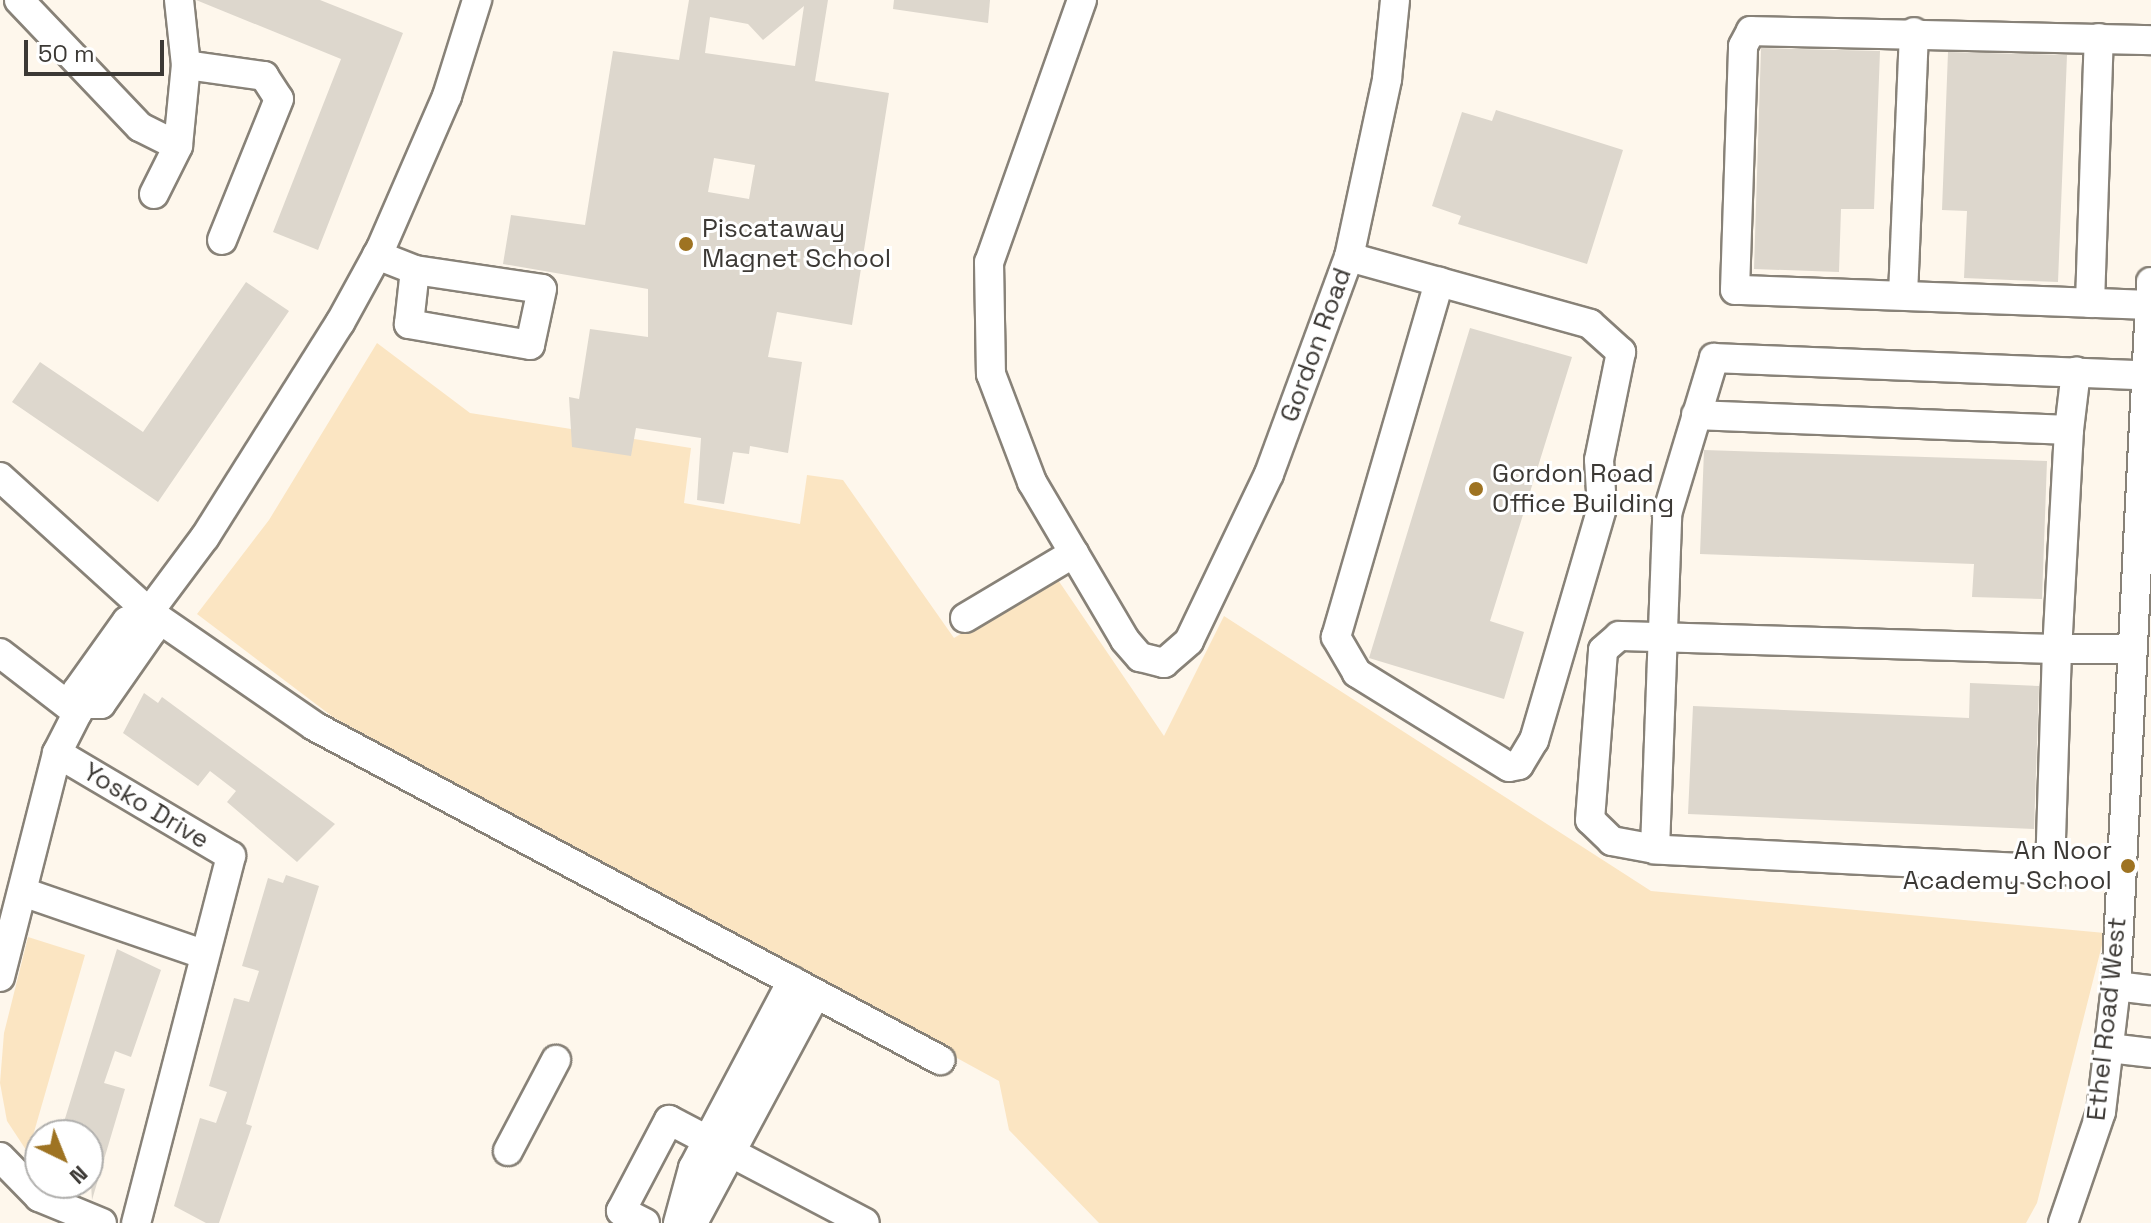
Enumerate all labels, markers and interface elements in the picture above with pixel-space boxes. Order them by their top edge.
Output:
scale bar [28,24,168,74]
text: 50 m [38,38,95,69]
place label: Piscataway Magnet School [702,213,891,274]
marker: Piscataway Magnet School [677,235,695,253]
street label: Gordon Road [1274,264,1358,426]
place label: Gordon Road Office Building [1492,458,1674,520]
marker: Gordon Road Office Building [1467,480,1485,498]
street label: Yosko Drive [77,756,215,856]
place label: An Noor Academy School [1903,835,2112,896]
marker: An Noor Academy School [2119,857,2137,875]
street label: Ethel Road West [2081,916,2133,1122]
north arrow [24,1119,104,1199]
text: N [64,1160,94,1190]

